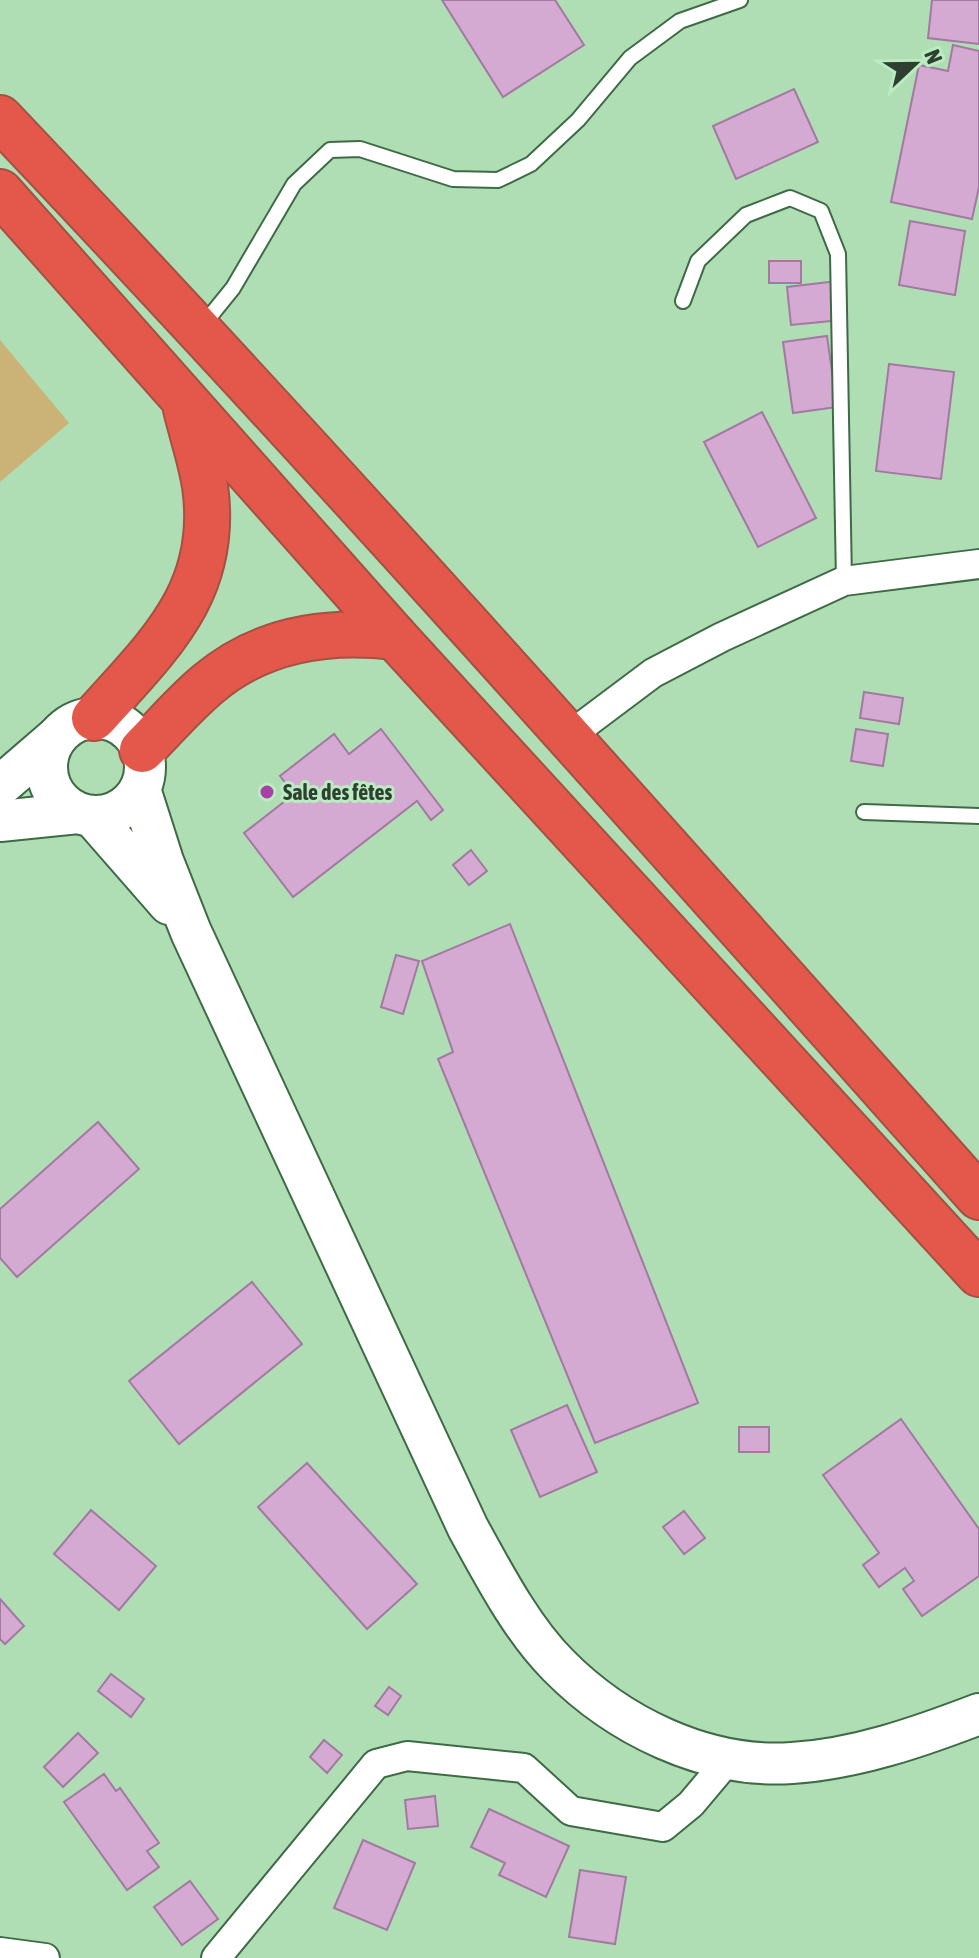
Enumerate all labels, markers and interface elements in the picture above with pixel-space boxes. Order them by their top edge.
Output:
north arrow [875,24,955,104]
text: N [919,46,948,67]
place label: Sale des fêtes [283,779,392,805]
marker: Sale des fêtes [258,783,276,801]

